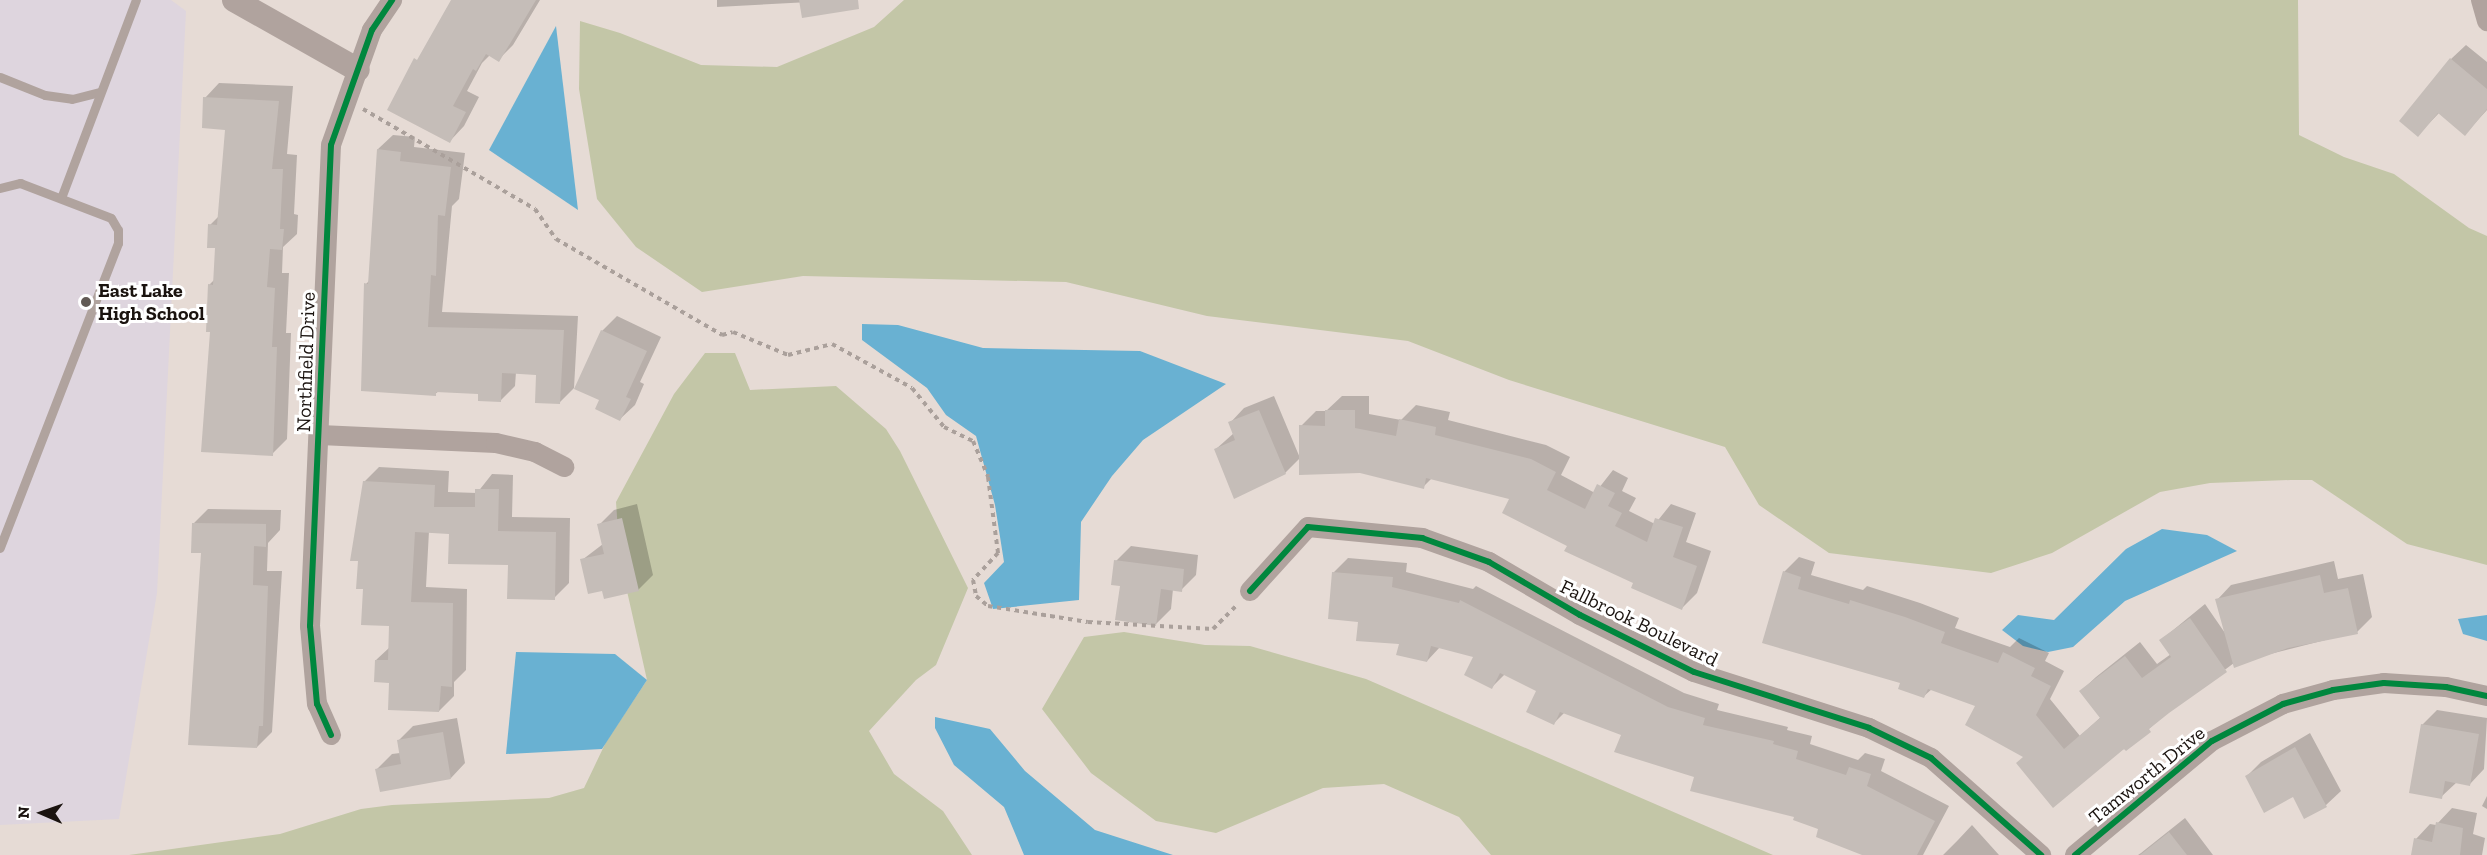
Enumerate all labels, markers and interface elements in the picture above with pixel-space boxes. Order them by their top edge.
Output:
place label: East Lake High School [98,278,205,325]
street label: Northfield Drive [292,291,320,433]
marker: East Lake High School [79,295,93,309]
street label: Fallbrook Boulevard [1556,574,1722,672]
street label: Tamworth Drive [2084,721,2210,829]
north arrow [12,783,72,843]
text: N [14,806,33,819]

